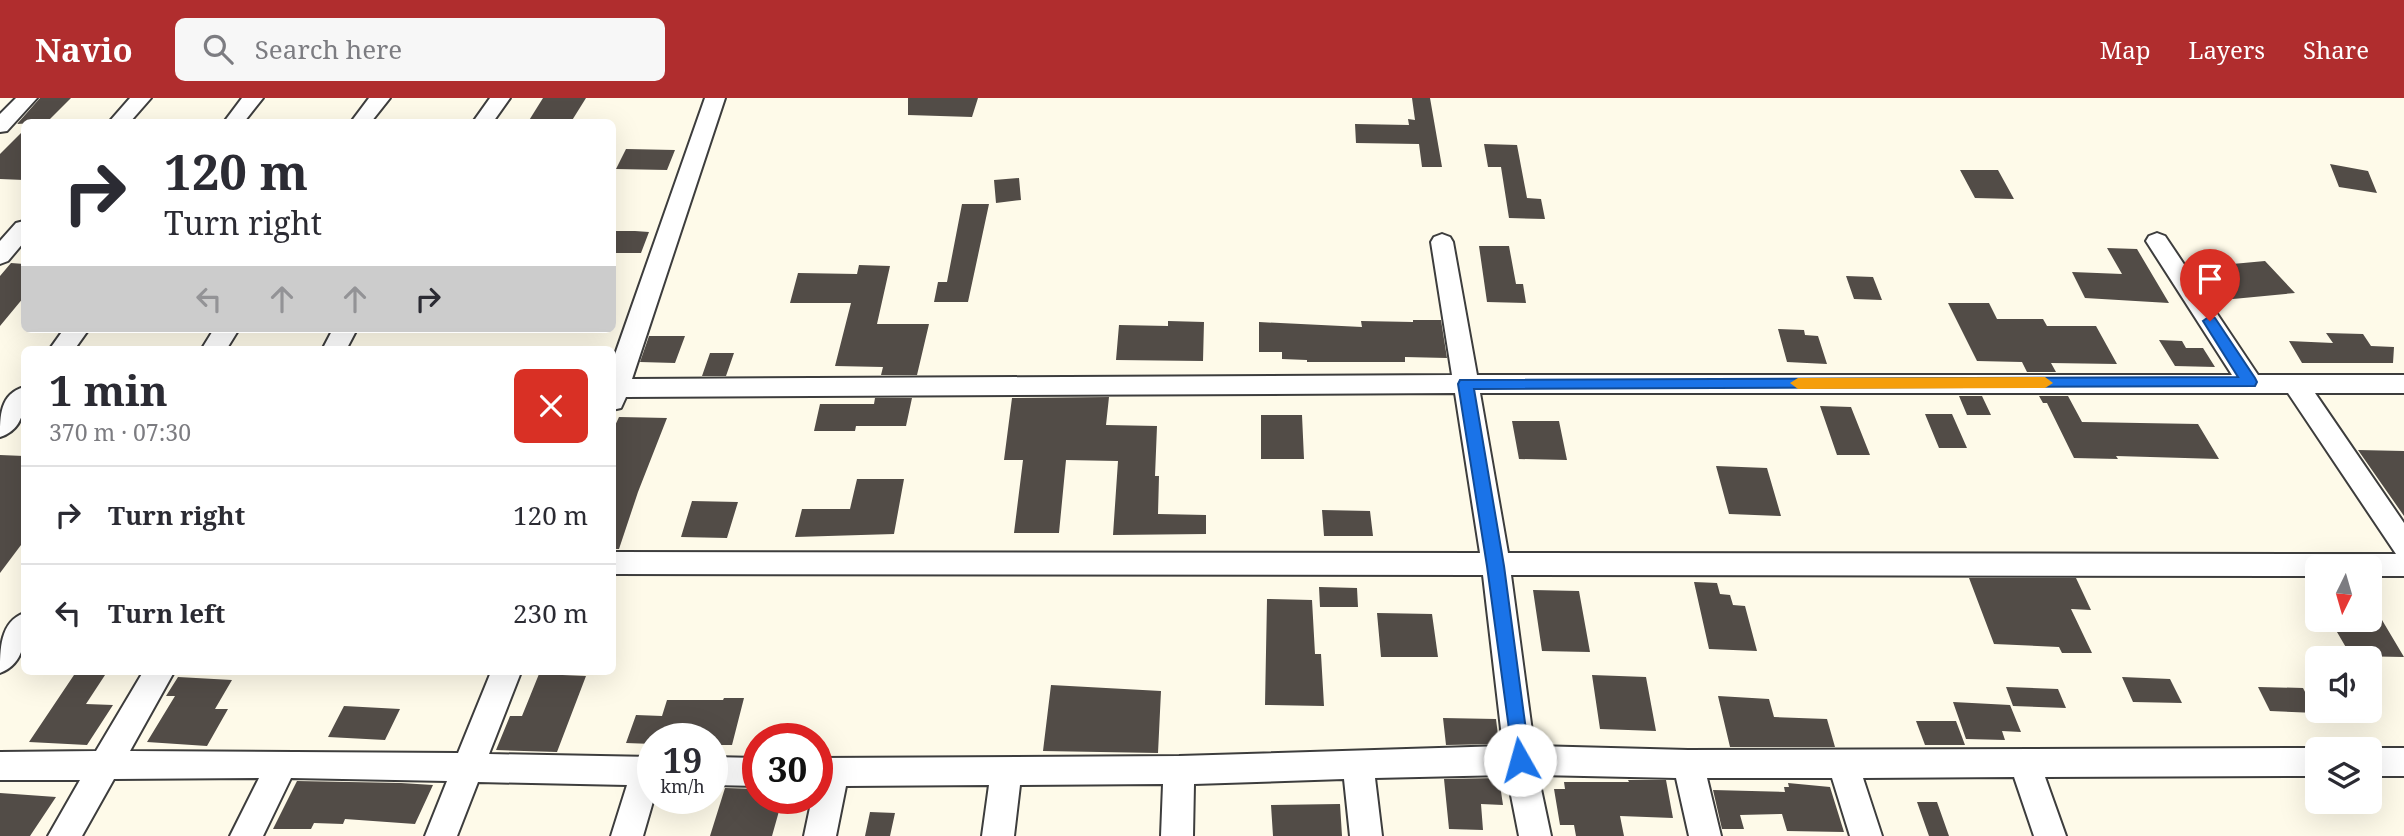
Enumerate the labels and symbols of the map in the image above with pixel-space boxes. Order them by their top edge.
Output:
pin [2180,249,2240,321]
north arrow [2305,555,2382,632]
speed limit sign: 30 [742,723,833,814]
position arrow [1483,723,1557,797]

